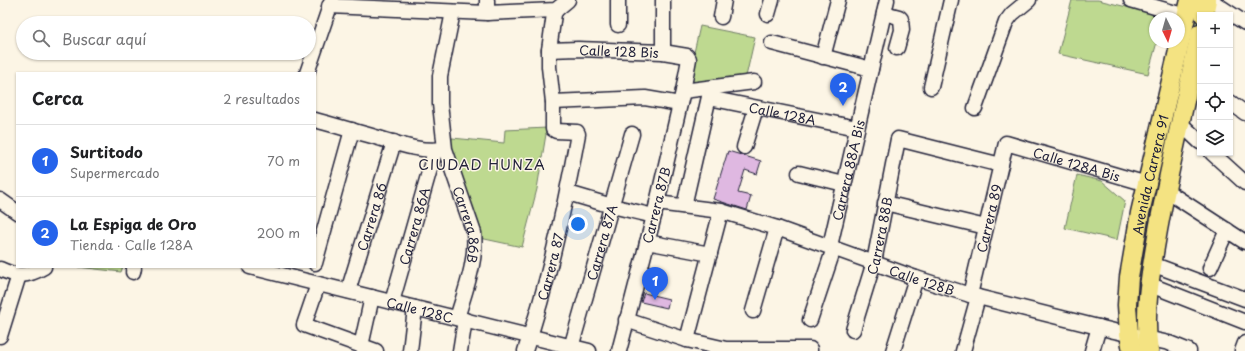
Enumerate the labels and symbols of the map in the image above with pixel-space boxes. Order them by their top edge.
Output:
north arrow [1149,12,1185,48]
street label: Calle 128 Bis [579,40,659,61]
pin: 2 [830,73,856,106]
street label: Calle 128A [747,97,818,129]
street label: Avenida Carrera 91 [1127,112,1172,236]
street label: Carrera 88A Bis [827,118,868,222]
street label: Calle 128A Bis [1031,142,1123,185]
district label: CIUDAD HUNZA [418,154,546,175]
street label: Carrera 87B [637,165,675,245]
street label: Carrera 86 [352,180,391,253]
street label: Carrera 89 [971,182,1005,254]
street label: Carrera 86B [449,183,484,265]
street label: Carrera 86A [394,185,434,267]
street label: Carrera 88B [861,195,896,277]
street label: Carrera 87A [581,202,621,283]
your location [568,214,588,234]
street label: Carrera 87 [532,230,567,303]
street label: Calle 128B [887,260,957,299]
pin: 1 [642,267,668,300]
street label: Calle 128C [385,292,455,326]

